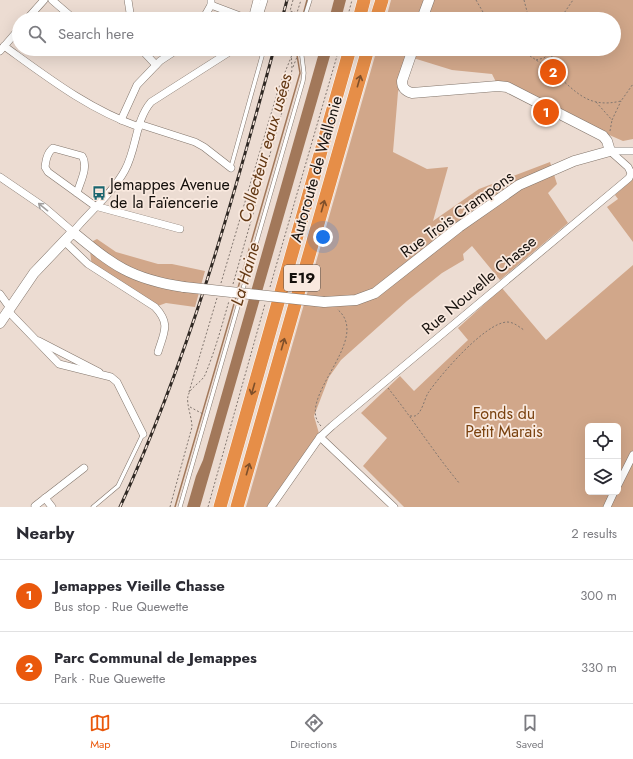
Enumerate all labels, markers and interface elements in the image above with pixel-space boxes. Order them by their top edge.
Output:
search box [12,12,621,56]
icon: search [26,23,48,45]
text: Search here [58,23,134,45]
pin: 2 [540,57,566,87]
water label: Collecteur eaux usées [232,70,298,225]
one-way arrow [355,75,363,88]
street label: Autoroute de Wallonie [284,93,348,245]
pin: 1 [533,97,559,127]
street label: Rue Trois Crampons [396,165,518,263]
place label: Jemappes Avenue de la Faïencerie [108,173,230,214]
bus stop icon: Jemappes Avenue de la Faïencerie [91,185,107,201]
one-way arrow [320,200,327,213]
one-way arrow [38,202,49,211]
your location [313,227,333,247]
street label: Rue Nouvelle Chasse [417,230,541,340]
water label: La Haine [225,239,266,308]
road number: E19 [284,265,320,291]
one-way arrow [280,338,288,351]
one-way arrow [249,382,257,395]
park label: Fonds du Petit Marais [465,402,543,443]
map controls [585,423,621,495]
button: locate [585,423,621,459]
button: layers [585,459,621,495]
one-way arrow [245,463,252,476]
text: Nearby [16,521,74,545]
text: 2 results [571,524,617,543]
text: Jemappes Vieille Chasse [54,575,225,597]
text: 1 [26,586,32,605]
text: 300 m [580,586,617,605]
text: Bus stop · Rue Quewette [54,597,188,616]
text: Parc Communal de Jemappes [54,647,257,669]
text: 2 [25,658,33,677]
text: 330 m [581,658,617,677]
text: Park · Rue Quewette [54,669,165,688]
tab: Map [89,712,111,752]
tab: Directions [290,712,337,752]
tab: Saved [516,712,544,752]

